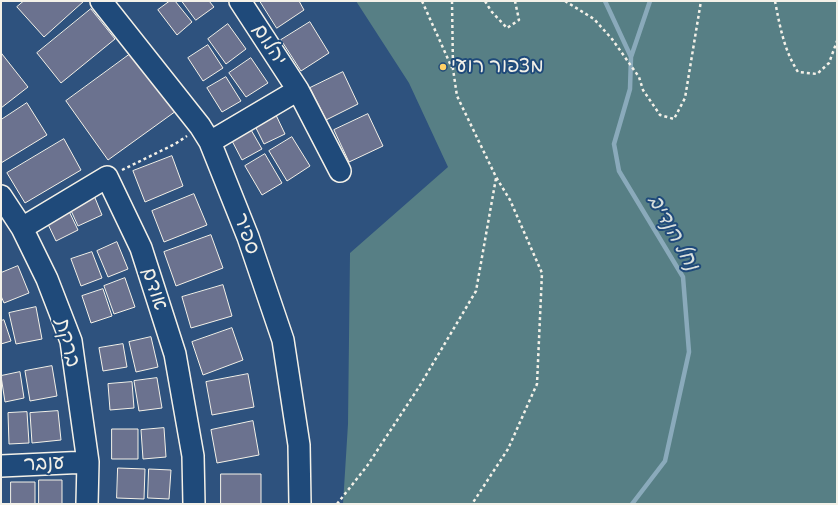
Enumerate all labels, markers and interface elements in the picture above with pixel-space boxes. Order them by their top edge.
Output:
street label: יהלום [247,19,291,71]
place label: מצפור רועי [451,55,544,79]
marker: מצפור רועי [438,62,448,72]
water label: נחל הנדיב [642,191,704,275]
street label: ספיר [228,210,264,258]
street label: אודם [136,265,172,313]
street label: ברקת [49,316,85,370]
street label: ענבר [23,451,65,477]

